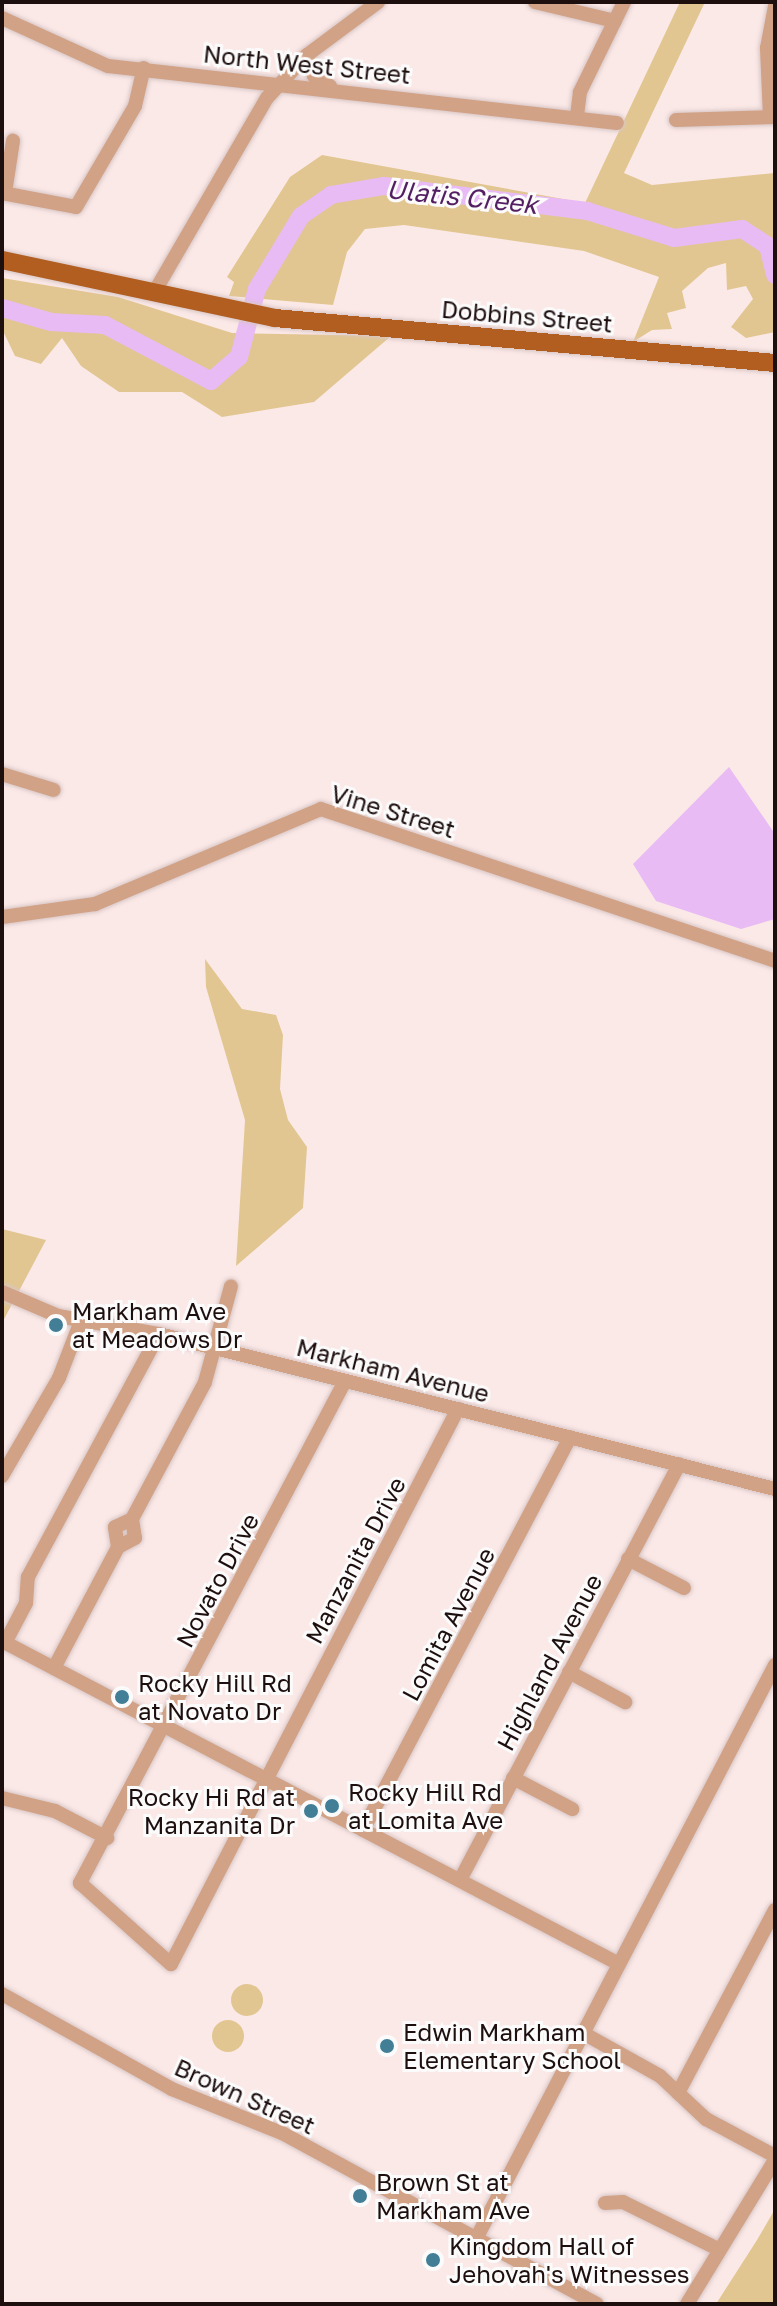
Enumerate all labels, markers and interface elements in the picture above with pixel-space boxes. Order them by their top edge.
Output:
street label: North West Street [202,39,412,89]
water label: Ulatis Creek [385,174,539,220]
street label: Dobbins Street [440,294,614,338]
street label: Vine Street [327,778,459,844]
place label: Markham Ave at Meadows Dr [72,1297,242,1353]
marker: Markham Ave at Meadows Dr [47,1316,65,1334]
street label: Markham Avenue [294,1332,492,1408]
street label: Manzanita Drive [299,1472,411,1648]
street label: Novato Drive [170,1508,264,1652]
street label: Lomita Avenue [396,1542,500,1706]
street label: Highland Avenue [490,1569,608,1755]
place label: Rocky Hill Rd at Novato Dr [138,1669,292,1725]
marker: Rocky Hill Rd at Novato Dr [113,1688,131,1706]
place label: Rocky Hill Rd at Lomita Ave [348,1778,503,1834]
place label: Rocky Hi Rd at Manzanita Dr [128,1783,295,1839]
marker: Rocky Hill Rd at Lomita Ave [323,1797,341,1815]
marker: Rocky Hi Rd at Manzanita Dr [302,1802,320,1820]
place label: Edwin Markham Elementary School [403,2018,621,2074]
marker: Edwin Markham Elementary School [378,2037,396,2055]
street label: Brown Street [170,2052,320,2140]
place label: Brown St at Markham Ave [376,2168,530,2224]
marker: Brown St at Markham Ave [351,2187,369,2205]
place label: Kingdom Hall of Jehovah's Witnesses [449,2232,690,2288]
marker: Kingdom Hall of Jehovah's Witnesses [424,2251,442,2269]

